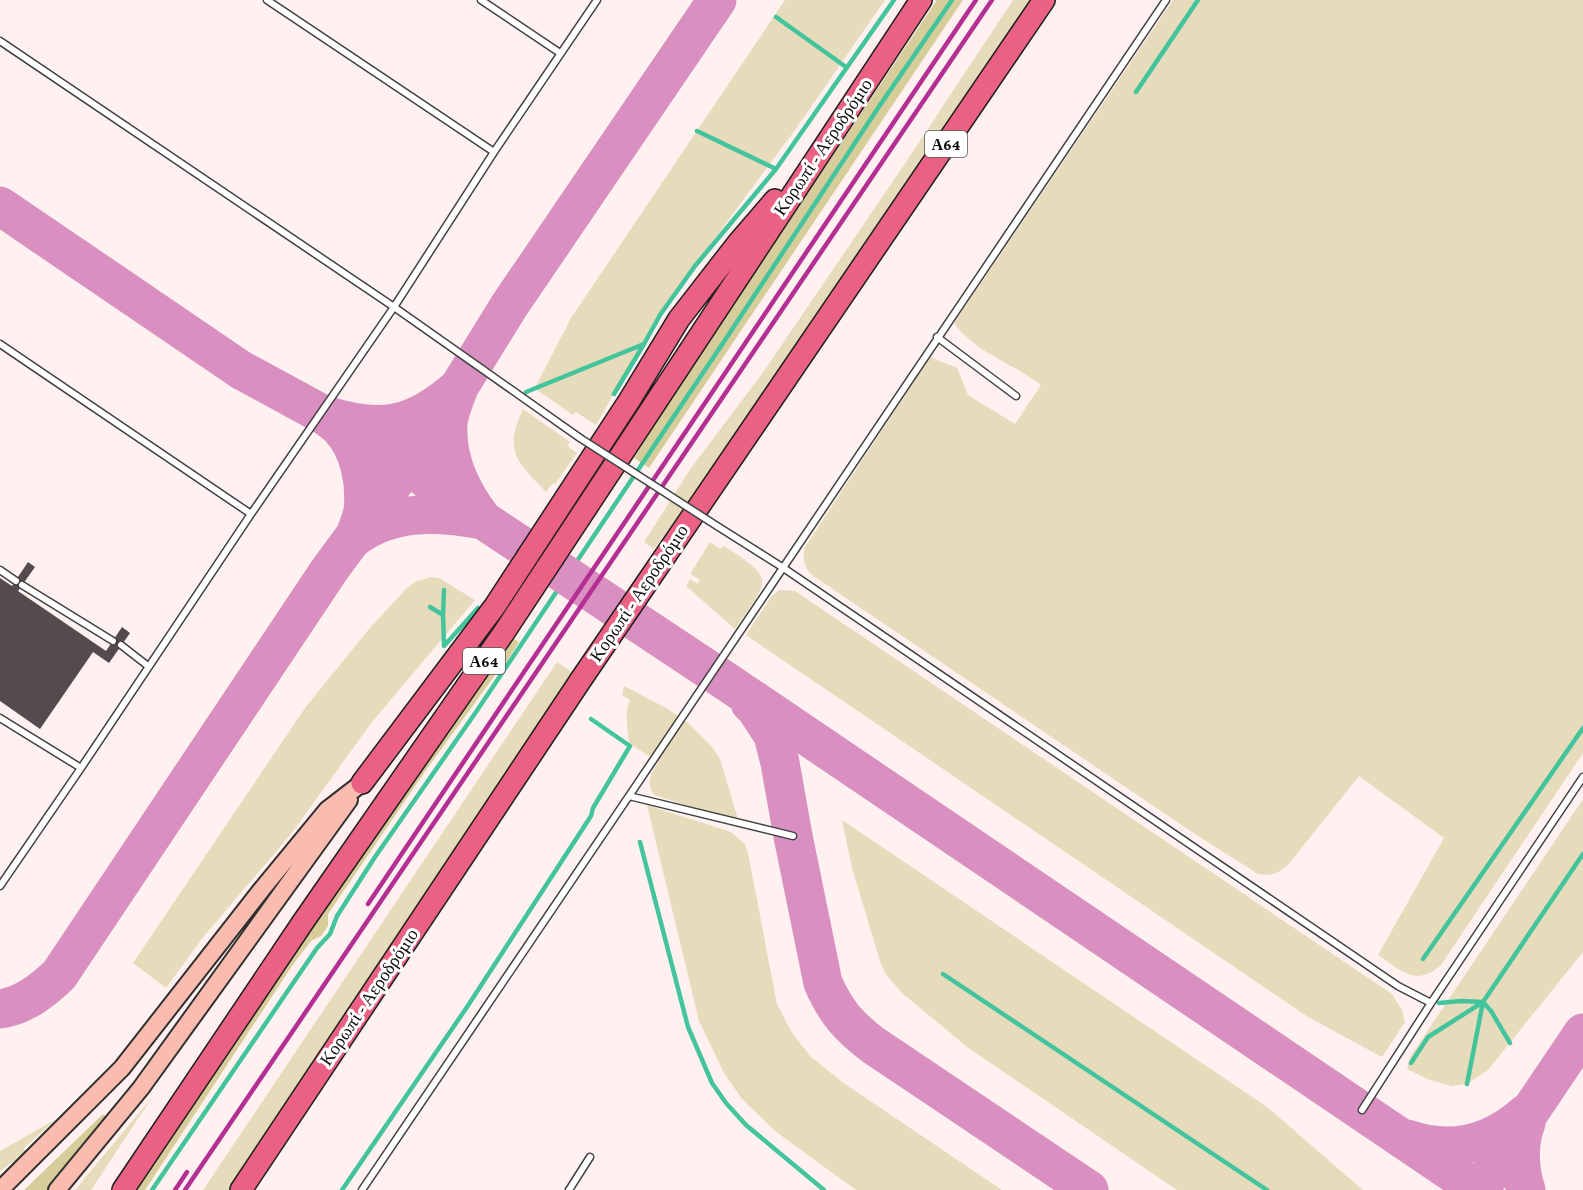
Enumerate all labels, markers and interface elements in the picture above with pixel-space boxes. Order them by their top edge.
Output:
street label: Κορωπί - Αεροδρόμιο [770,75,876,219]
road number: Α64 [925,131,967,157]
street label: Κορωπί - Αεροδρόμιο [586,521,692,665]
road number: Α64 [463,648,505,674]
street label: Κορωπί - Αεροδρόμιο [316,925,422,1069]

